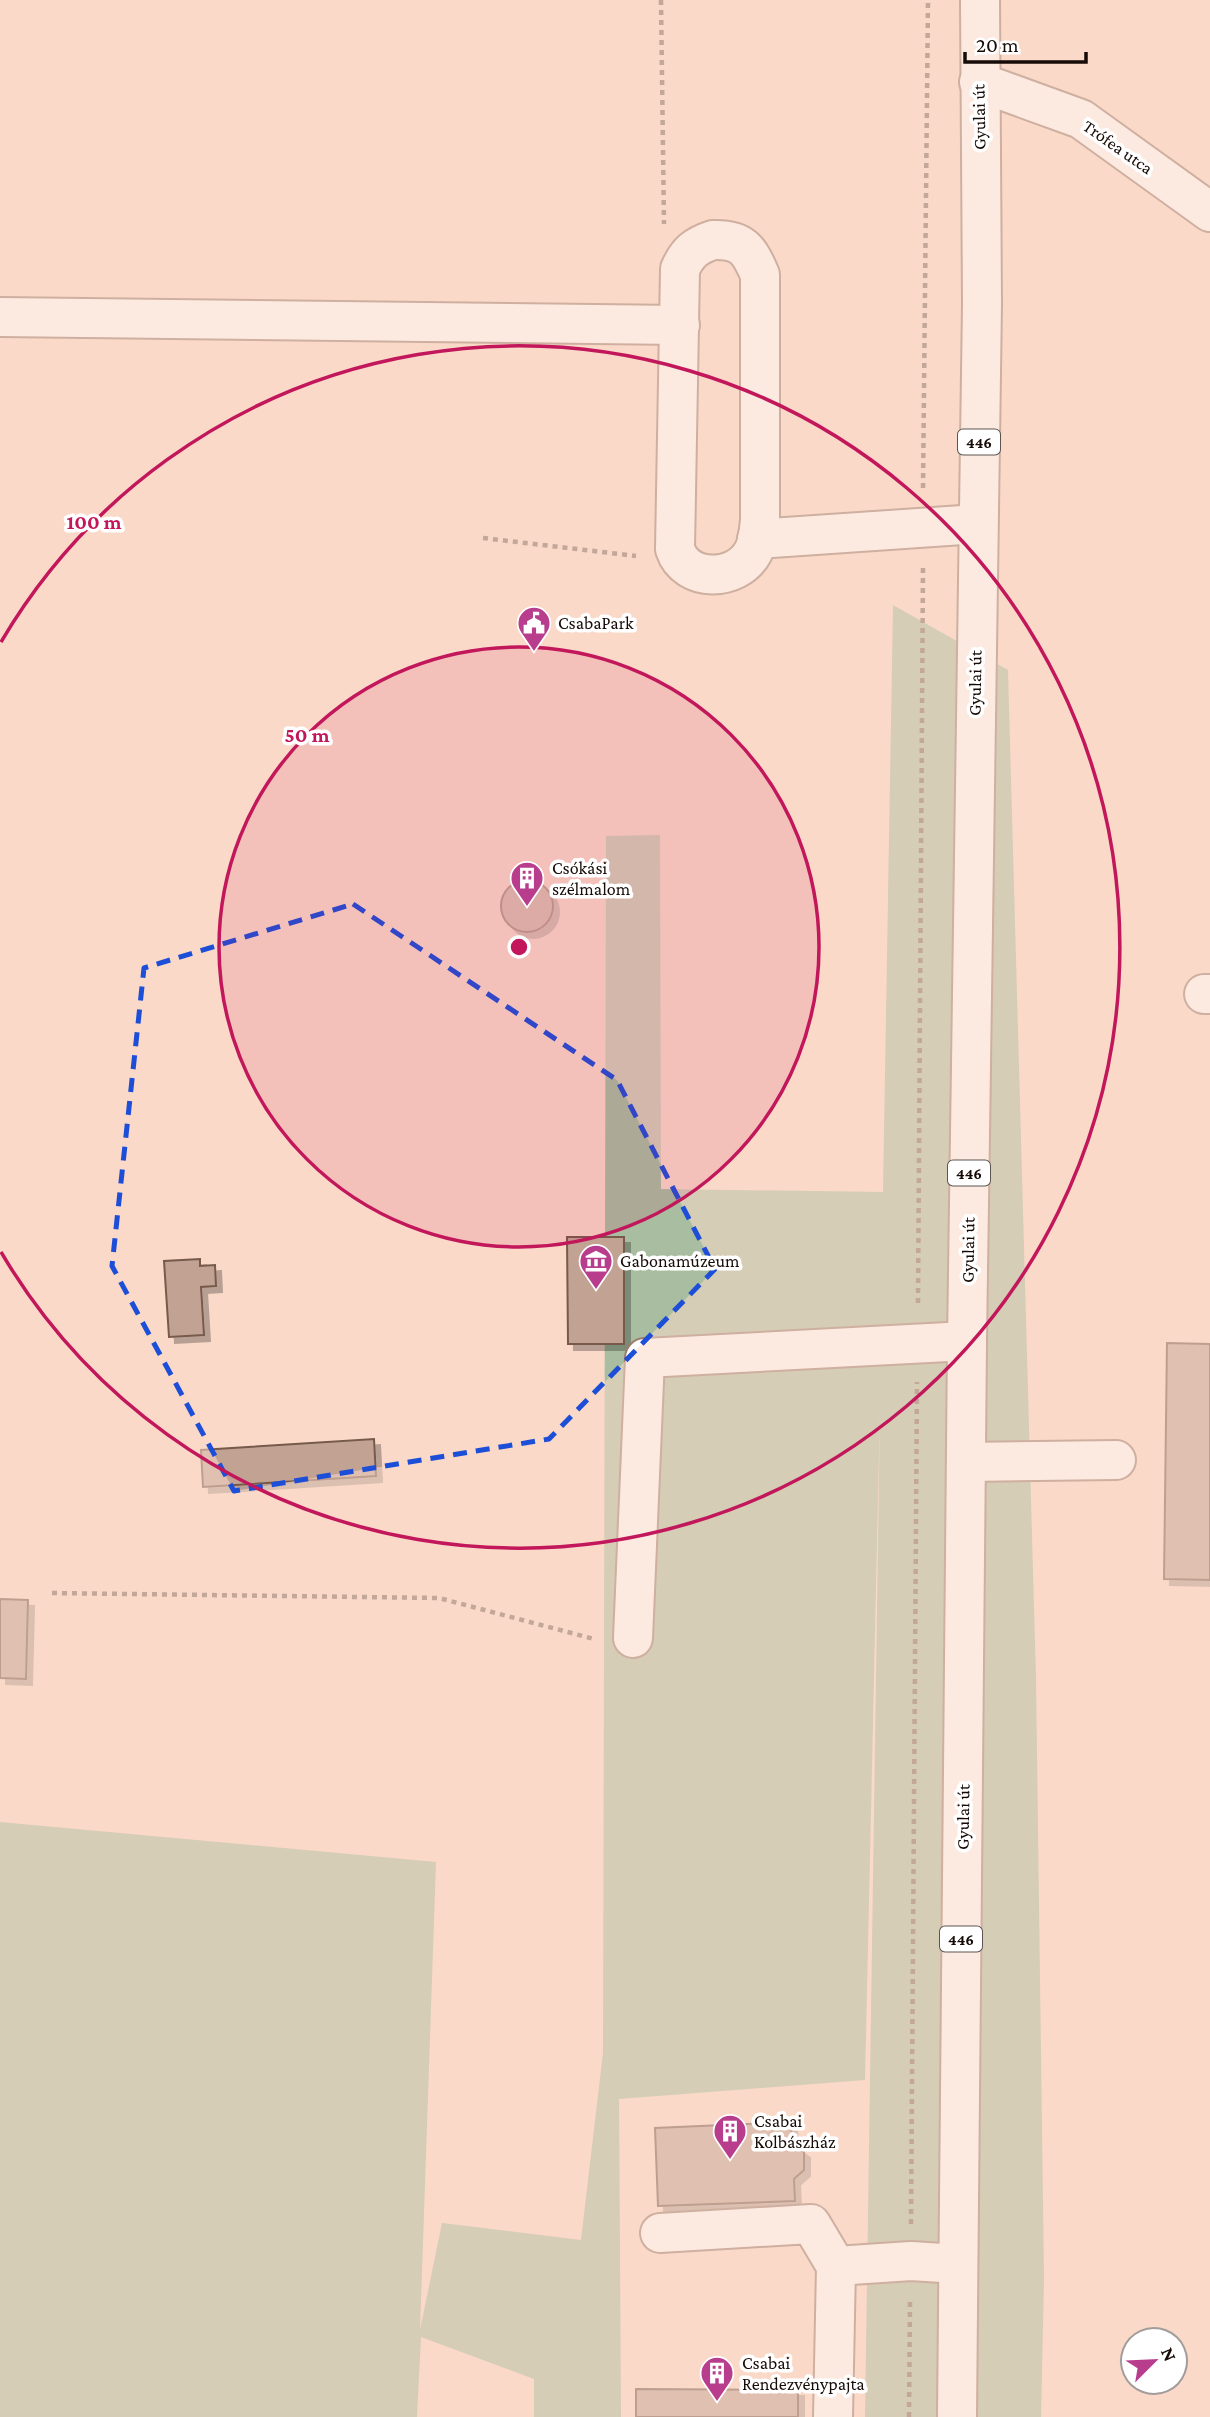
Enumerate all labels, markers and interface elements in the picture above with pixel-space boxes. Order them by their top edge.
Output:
scale bar [965,21,1086,65]
text: 20 m [976,33,1019,57]
street label: Gyulai út [968,83,990,150]
street label: Trófea utca [1079,116,1157,178]
road number: 446 [958,430,1000,454]
text: 100 m [66,510,122,534]
public building icon: CsabaPark [515,604,553,653]
place label: CsabaPark [558,613,634,633]
street label: Gyulai út [964,649,986,716]
text: 50 m [285,723,330,747]
place label: Csókási szélmalom [552,858,631,899]
building icon: Csókási szélmalom [508,859,546,908]
centre of rings [507,935,531,959]
road number: 446 [948,1161,990,1186]
street label: Gyulai út [957,1216,979,1283]
museum icon: Gabonamúzeum [577,1242,615,1291]
place label: Gabonamúzeum [620,1251,740,1271]
street label: Gyulai út [952,1783,974,1850]
road number: 446 [940,1926,982,1952]
place label: Csabai Kolbászház [754,2111,836,2152]
building icon: Csabai Kolbászház [711,2112,749,2161]
north arrow [1119,2326,1189,2396]
text: N [1157,2344,1181,2365]
place label: Csabai Rendezvénypajta [742,2353,865,2395]
building icon: Csabai Rendezvénypajta [698,2354,736,2403]

